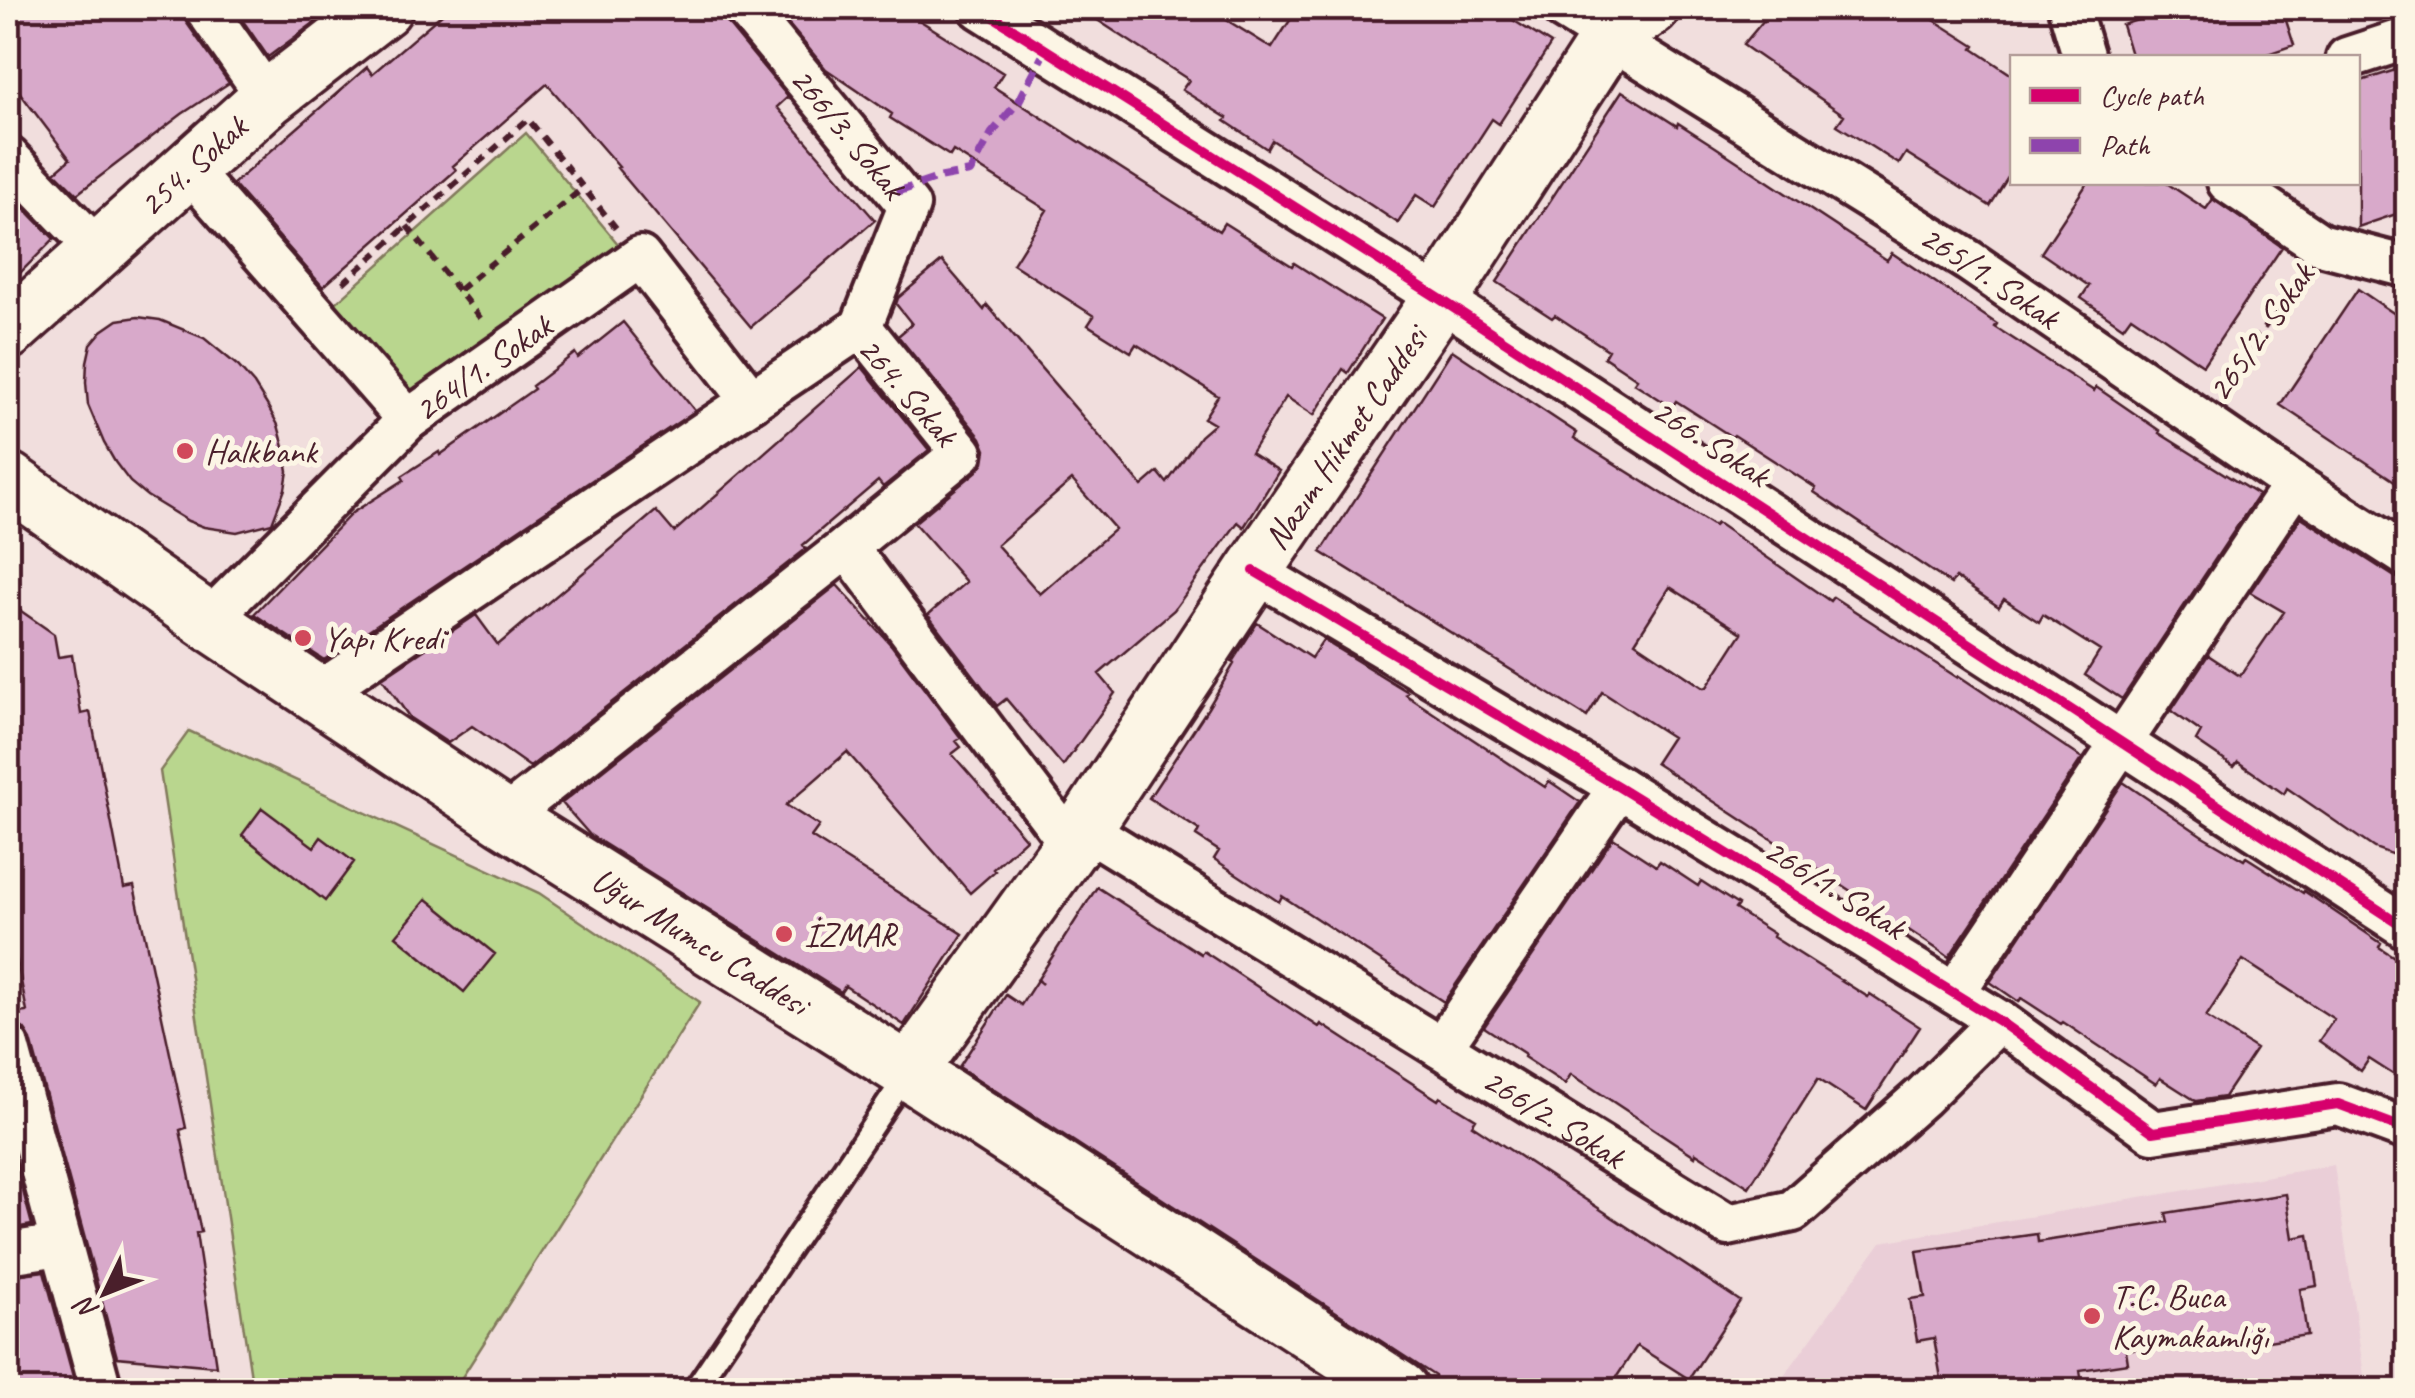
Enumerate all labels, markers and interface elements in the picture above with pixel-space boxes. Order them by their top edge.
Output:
legend [2010,55,2360,185]
street label: 266/3. Sokak [780,58,917,210]
text: Cycle path [2100,76,2204,114]
street label: 254. Sokak [129,104,259,226]
text: Path [2100,126,2151,164]
street label: 265/1. Sokak [1911,214,2070,341]
street label: 265/2. Sokak [2197,253,2326,410]
street label: 264/1. Sokak [405,303,563,432]
street label: Nazım Hikmet Caddesi [1253,314,1440,558]
street label: 264. Sokak [848,327,969,457]
street label: 266. Sokak [1643,388,1780,498]
place label: Halkbank [205,429,319,474]
marker: Halkbank [174,440,196,462]
place label: Yapı Kredi [323,616,448,661]
marker: Yapı Kredi [292,627,314,649]
street label: 266/1. Sokak [1756,827,1916,951]
street label: Uğur Mumcu Caddesi [583,857,820,1029]
place label: İZMAR [804,912,899,957]
marker: İZMAR [773,923,795,945]
street label: 266/2. Sokak [1474,1057,1635,1180]
north arrow [55,1243,155,1343]
place label: T.C. Buca Kaymakamlığı [2112,1274,2270,1359]
text: N [65,1288,106,1328]
marker: T.C. Buca Kaymakamlığı [2081,1305,2103,1327]

